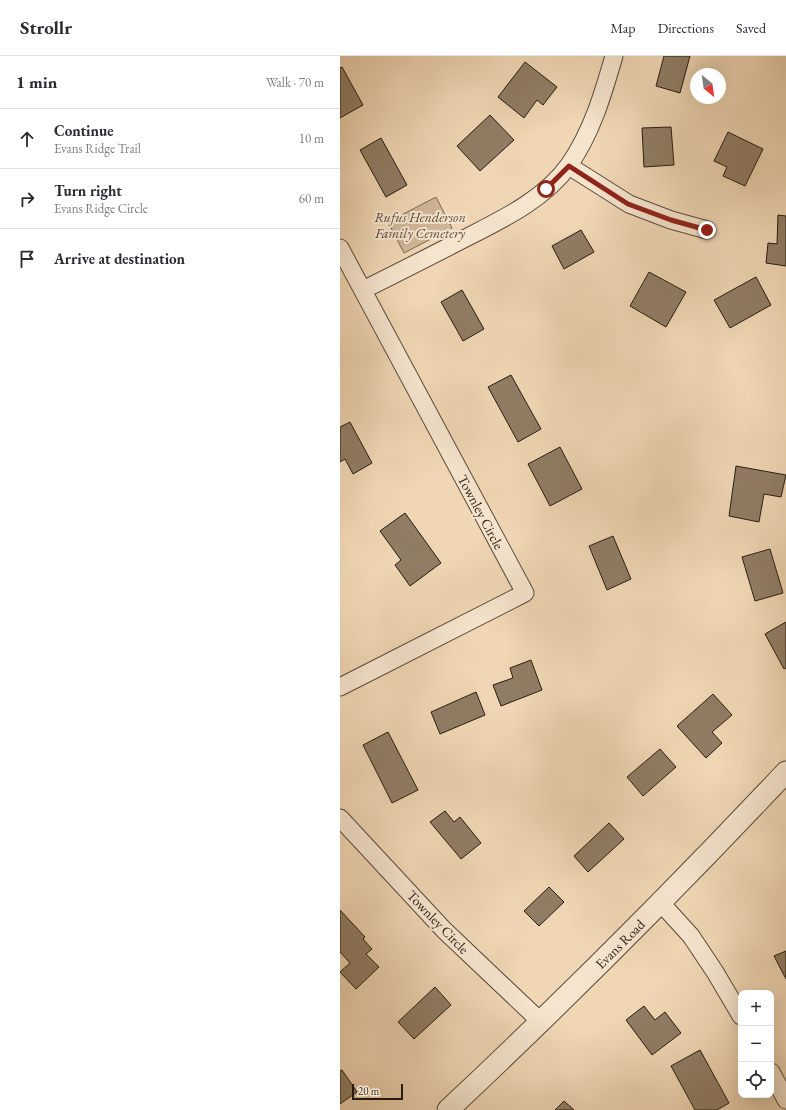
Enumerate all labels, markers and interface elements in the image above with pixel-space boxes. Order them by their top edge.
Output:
text: Strollr [20,15,72,40]
text: Map [610,19,636,37]
text: Directions [658,19,714,37]
text: Saved [736,19,766,37]
north arrow [690,68,726,104]
text: 1 min [16,71,57,93]
text: Walk · 70 m [266,74,324,91]
text: Continue [54,121,114,140]
icon: ahead [16,128,38,150]
text: 10 m [299,130,324,147]
text: Evans Ridge Trail [54,140,141,157]
route start [537,180,555,198]
text: Turn right [54,181,122,200]
icon: right [16,188,38,210]
text: 60 m [299,190,324,207]
text: Evans Ridge Circle [54,200,148,217]
park label: Rufus Henderson Family Cemetery [374,208,466,242]
route end [698,221,716,239]
icon: arrive [16,248,38,270]
text: Arrive at destination [54,249,185,268]
street label: Townley Circle [454,472,508,553]
street label: Townley Circle [403,886,473,958]
street label: Evans Road [591,915,649,973]
map controls [738,990,774,1098]
button: + [738,990,774,1026]
button: − [738,1026,774,1062]
button: locate [738,1062,774,1098]
scale bar [352,1082,403,1101]
text: 20 m [358,1084,379,1098]

